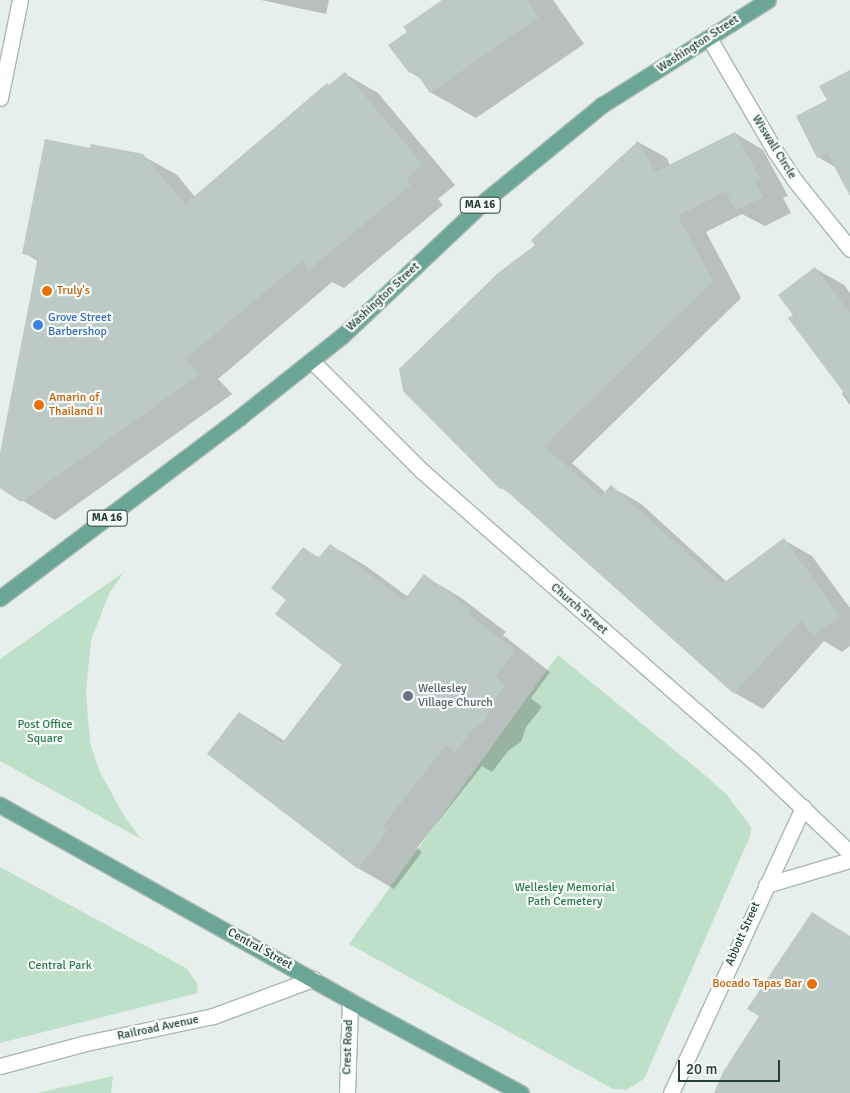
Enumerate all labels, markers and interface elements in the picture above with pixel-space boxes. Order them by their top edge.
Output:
street label: Washington Street [654,12,742,76]
street label: Wiswall Circle [749,112,799,182]
road number: MA 16 [459,196,501,214]
street label: Washington Street [344,259,422,335]
place label: Truly's [57,284,90,298]
marker: Truly's [41,285,53,297]
place label: Grove Street Barbershop [48,311,111,339]
marker: Grove Street Barbershop [32,319,44,331]
place label: Amarin of Thailand II [49,391,103,419]
marker: Amarin of Thailand II [33,399,45,411]
road number: MA 16 [86,509,128,526]
street label: Church Street [548,580,610,638]
place label: Wellesley Village Church [418,682,493,710]
marker: Wellesley Village Church [402,690,414,702]
park label: Post Office Square [18,718,72,746]
park label: Wellesley Memorial Path Cemetery [515,881,615,909]
street label: Abbott Street [723,900,763,968]
street label: Central Street [225,925,295,973]
park label: Central Park [28,959,92,973]
place label: Bocado Tapas Bar [712,977,802,991]
marker: Bocado Tapas Bar [806,978,818,990]
street label: Railroad Avenue [116,1012,200,1044]
street label: Crest Road [340,1019,356,1075]
scale bar [680,1050,782,1082]
text: 20 m [686,1060,717,1078]

